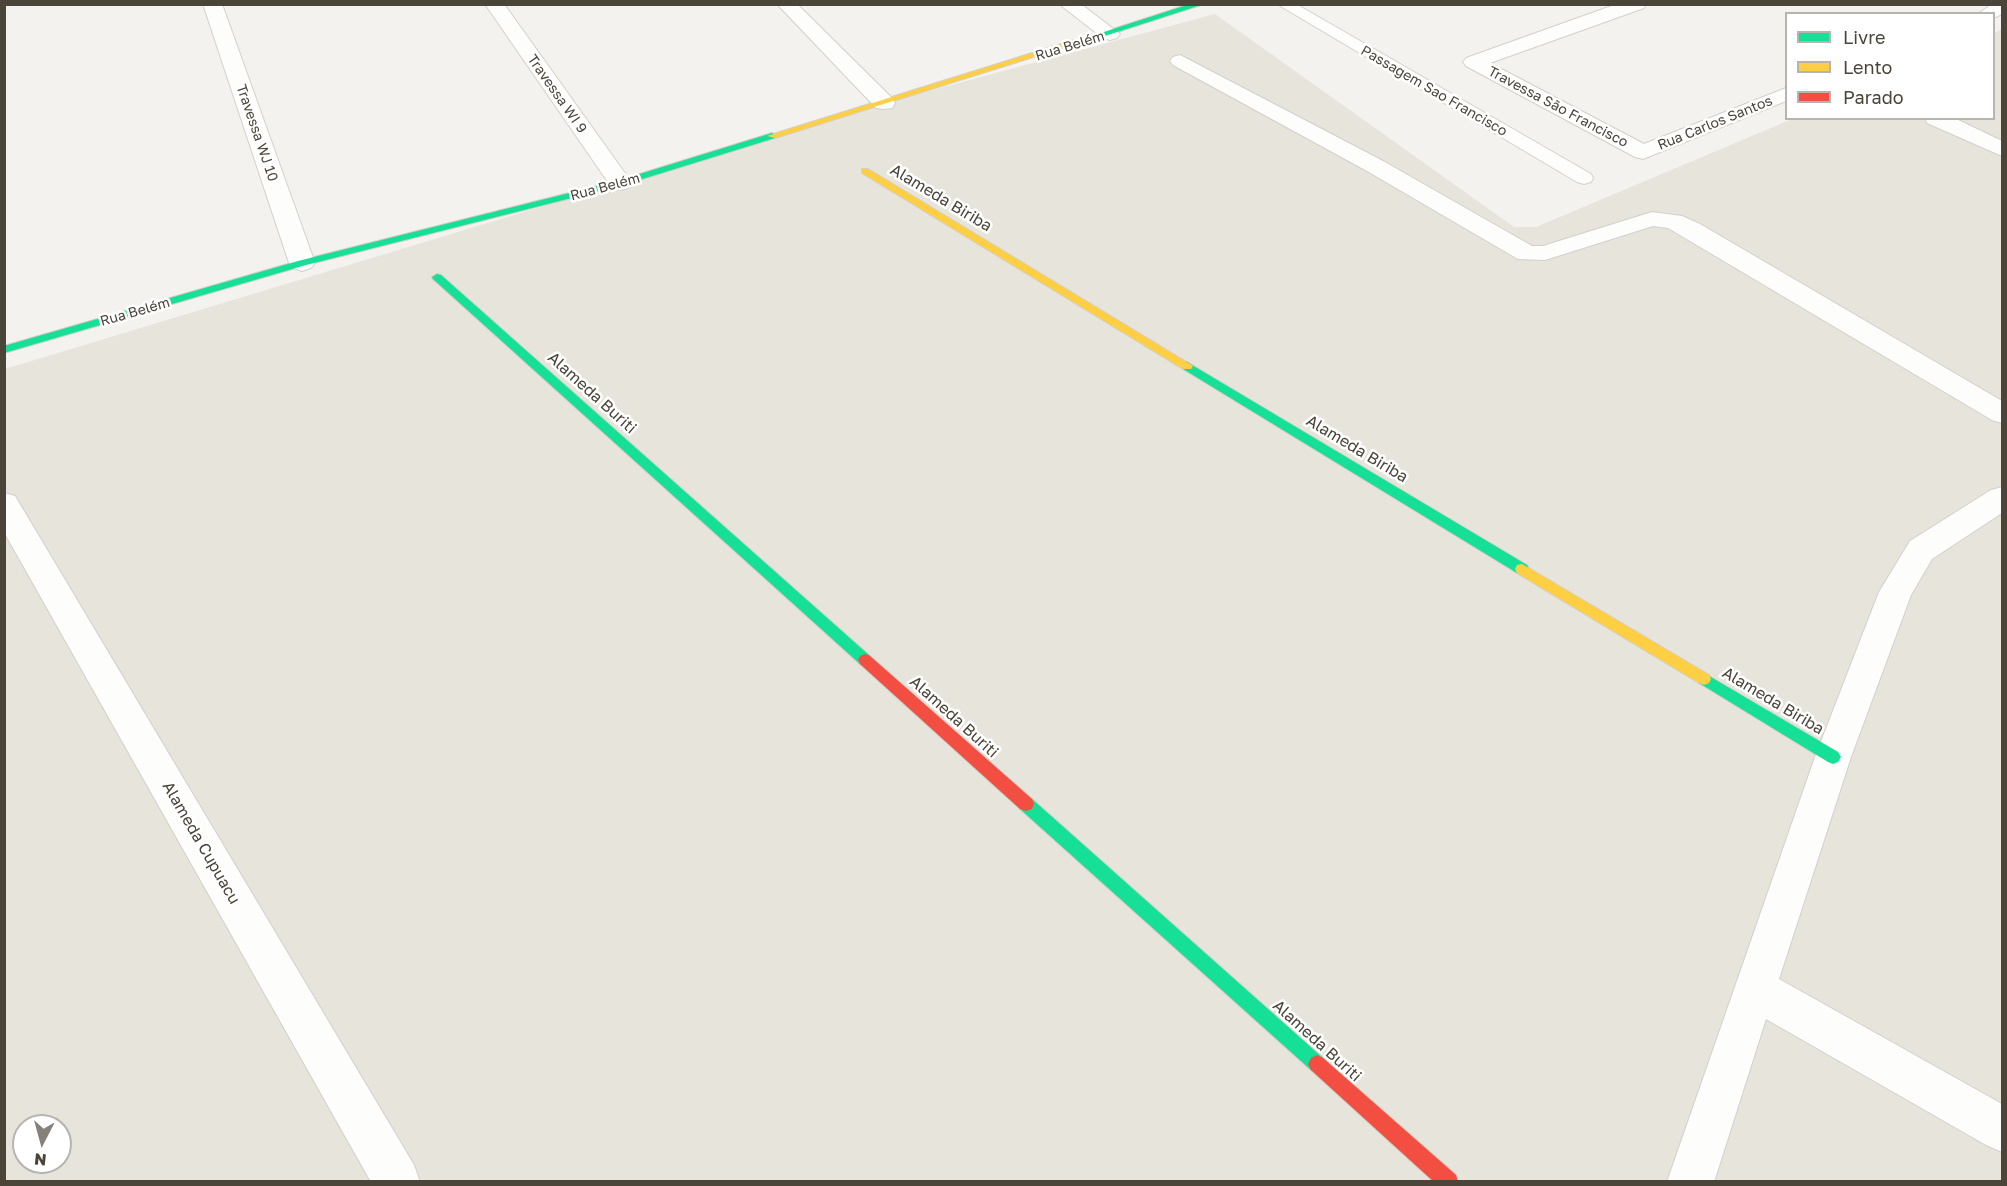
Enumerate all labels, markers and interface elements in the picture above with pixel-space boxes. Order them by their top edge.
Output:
legend [1785,12,1995,120]
text: Livre [1843,26,1885,48]
street label: Rua Belém [1033,28,1107,64]
street label: Passagem Sao Francisco [1358,42,1510,140]
street label: Travessa WI 9 [524,51,590,137]
text: Lento [1843,56,1892,78]
street label: Travessa São Francisco [1485,63,1631,151]
street label: Travessa WJ 10 [233,82,281,184]
text: Parado [1843,86,1904,108]
street label: Rua Carlos Santos [1655,92,1775,154]
street label: Alameda Biriba [887,160,995,236]
street label: Rua Belém [568,170,642,204]
street label: Rua Belém [98,294,172,330]
street label: Alameda Buriti [544,348,640,438]
street label: Alameda Biriba [1303,411,1411,487]
street label: Alameda Biriba [1719,663,1827,739]
street label: Alameda Buriti [906,672,1002,762]
street label: Alameda Cupuacu [158,778,244,908]
street label: Alameda Buriti [1269,996,1365,1086]
north arrow [12,1114,72,1174]
text: N [33,1149,47,1170]

